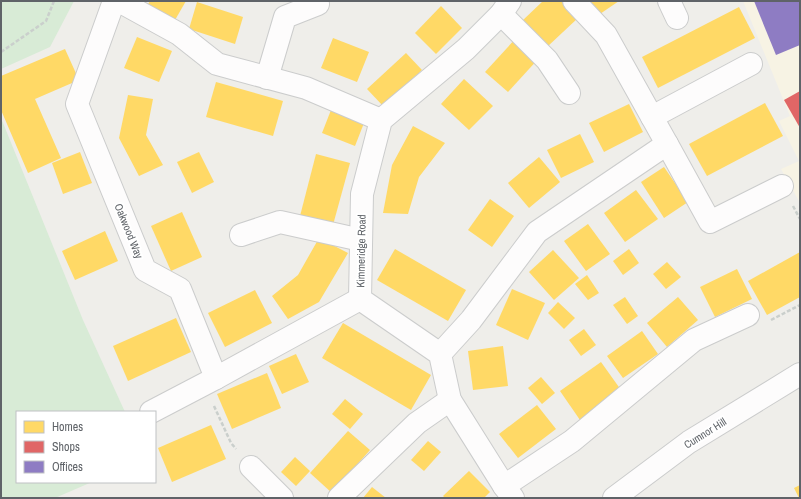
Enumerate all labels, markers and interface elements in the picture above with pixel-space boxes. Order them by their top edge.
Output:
street label: Oakwood Way [112,201,147,261]
street label: Kimmeridge Road [353,214,369,288]
legend [16,411,156,483]
street label: Cumnor Hill [681,414,729,452]
text: Homes [52,419,83,435]
text: Shops [52,439,80,455]
text: Offices [52,459,83,475]

